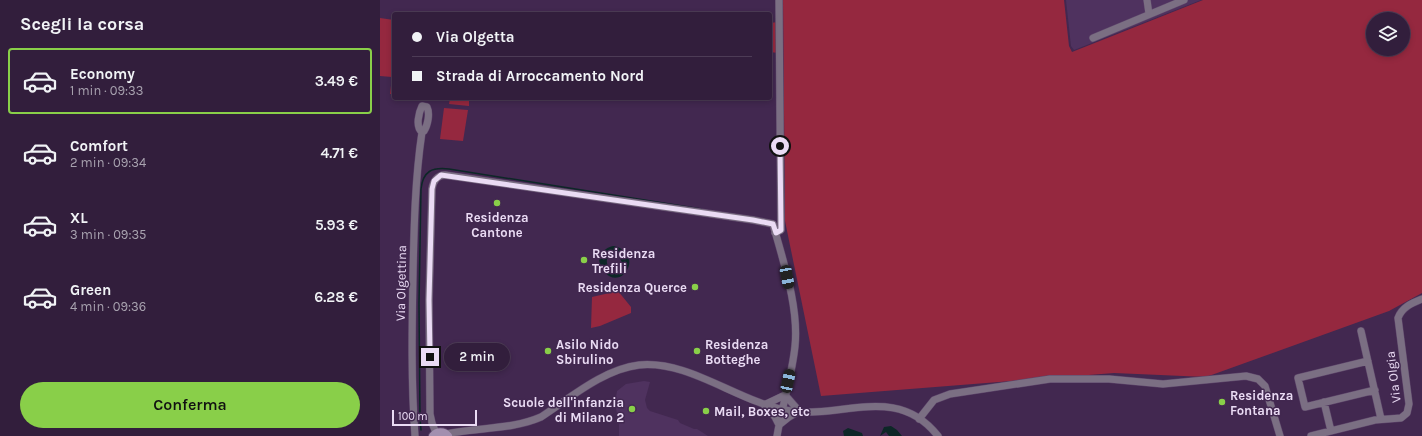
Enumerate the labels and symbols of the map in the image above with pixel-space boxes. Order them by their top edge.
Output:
route start [771,137,789,155]
marker: Residenza Cantone [492,198,502,208]
place label: Residenza Cantone [465,210,529,240]
street label: Via Olgettina [393,245,409,321]
place label: Residenza Trefili [592,246,655,276]
marker: Residenza Trefili [579,255,589,265]
car [779,264,795,290]
place label: Residenza Querce [577,280,687,295]
marker: Residenza Querce [690,282,700,292]
place label: Asilo Nido Sbirulino [556,337,619,367]
place label: Residenza Botteghe [705,337,768,367]
callout: 2 min [444,343,510,371]
marker: Asilo Nido Sbirulino [543,346,553,356]
marker: Residenza Botteghe [692,346,702,356]
route end [421,348,439,366]
street label: Via Olgia [1382,350,1404,404]
car [780,368,796,394]
place label: Residenza Fontana [1230,388,1293,418]
place label: Scuole dell'infanzia di Milano 2 [503,395,624,425]
marker: Residenza Fontana [1217,397,1227,407]
marker: Scuole dell'infanzia di Milano 2 [627,404,637,414]
place label: Mail, Boxes, etc [714,404,810,419]
marker: Mail, Boxes, etc [701,406,711,416]
scale bar [392,408,477,427]

